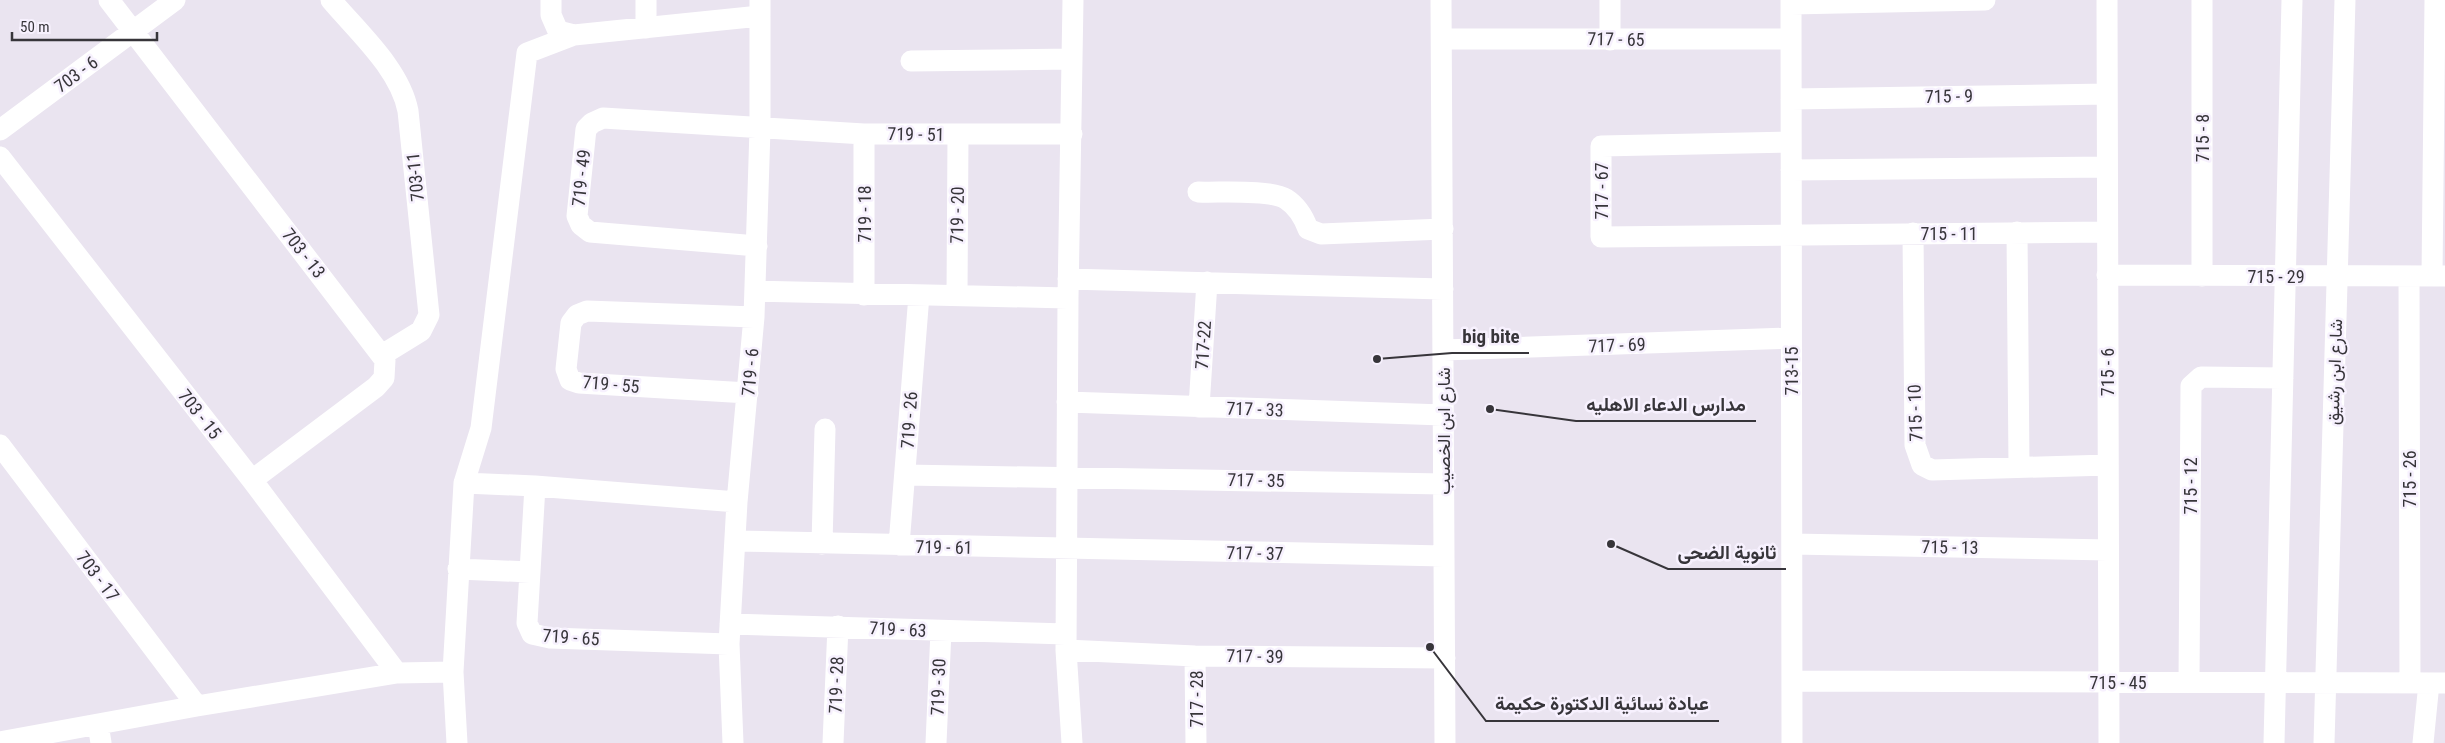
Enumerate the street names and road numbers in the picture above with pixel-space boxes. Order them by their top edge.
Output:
street label: 717 - 65 [1587,28,1645,50]
street label: 703 - 6 [50,51,102,97]
street label: 715 - 9 [1925,85,1973,107]
street label: 715 - 8 [2192,114,2213,162]
street label: 719 - 51 [887,123,945,145]
street label: 719 - 49 [568,148,594,208]
street label: 703-11 [402,152,428,202]
street label: 717 - 67 [1591,162,1612,220]
street label: 719 - 18 [854,185,875,243]
street label: 719 - 20 [946,186,968,244]
street label: 715 - 11 [1920,223,1978,244]
street label: 703 - 13 [278,224,330,282]
street label: 715 - 29 [2247,266,2305,287]
street label: شارع ابن رشيق [2322,319,2348,426]
street label: 717-22 [1191,320,1215,370]
street label: 717 - 69 [1588,334,1646,356]
street label: 713-15 [1781,346,1802,395]
street label: 719 - 6 [737,347,763,397]
street label: 715 - 6 [2097,348,2118,396]
street label: شارع ابن الخصيب [1433,367,1456,495]
street label: 719 - 55 [582,371,640,397]
street label: 715 - 10 [1904,384,1926,442]
street label: 703 - 15 [174,385,226,443]
street label: 719 - 26 [897,391,921,449]
street label: 717 - 33 [1226,398,1284,420]
street label: 715 - 26 [2399,450,2420,508]
street label: 715 - 12 [2180,457,2201,515]
street label: 717 - 35 [1227,469,1285,491]
street label: 719 - 61 [915,536,973,558]
street label: 715 - 13 [1921,536,1979,558]
street label: 717 - 37 [1226,542,1284,564]
street label: 703 - 17 [72,547,124,605]
street label: 719 - 63 [869,617,927,641]
street label: 719 - 65 [542,625,600,649]
street label: 717 - 39 [1226,645,1284,667]
street label: 719 - 28 [825,656,847,714]
street label: 719 - 30 [927,658,949,716]
street label: 717 - 28 [1186,670,1207,728]
street label: 715 - 45 [2089,672,2147,693]

